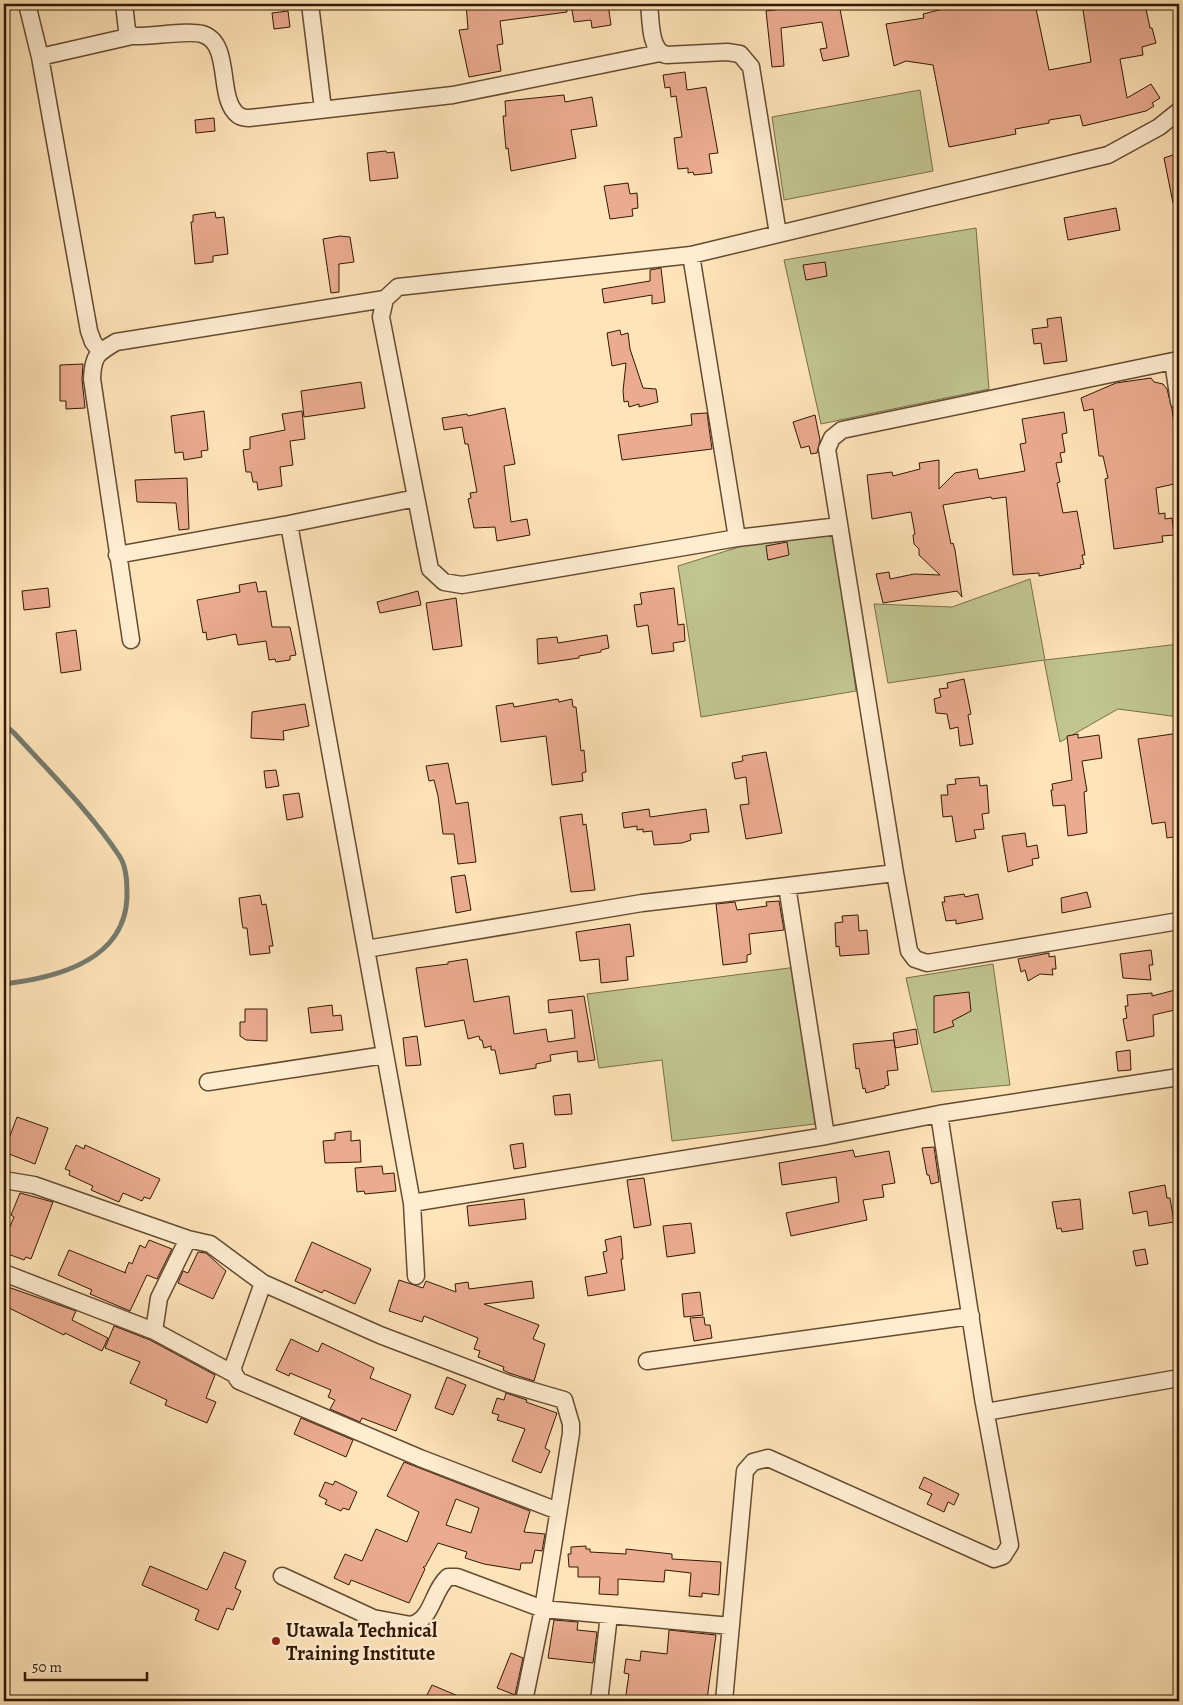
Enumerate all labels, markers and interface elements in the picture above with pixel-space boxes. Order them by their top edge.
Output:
place label: Utawala Technical Training Institute [286,1617,438,1667]
marker: Utawala Technical Training Institute [270,1635,282,1647]
scale bar [25,1650,148,1682]
text: 50 m [32,1657,62,1677]

